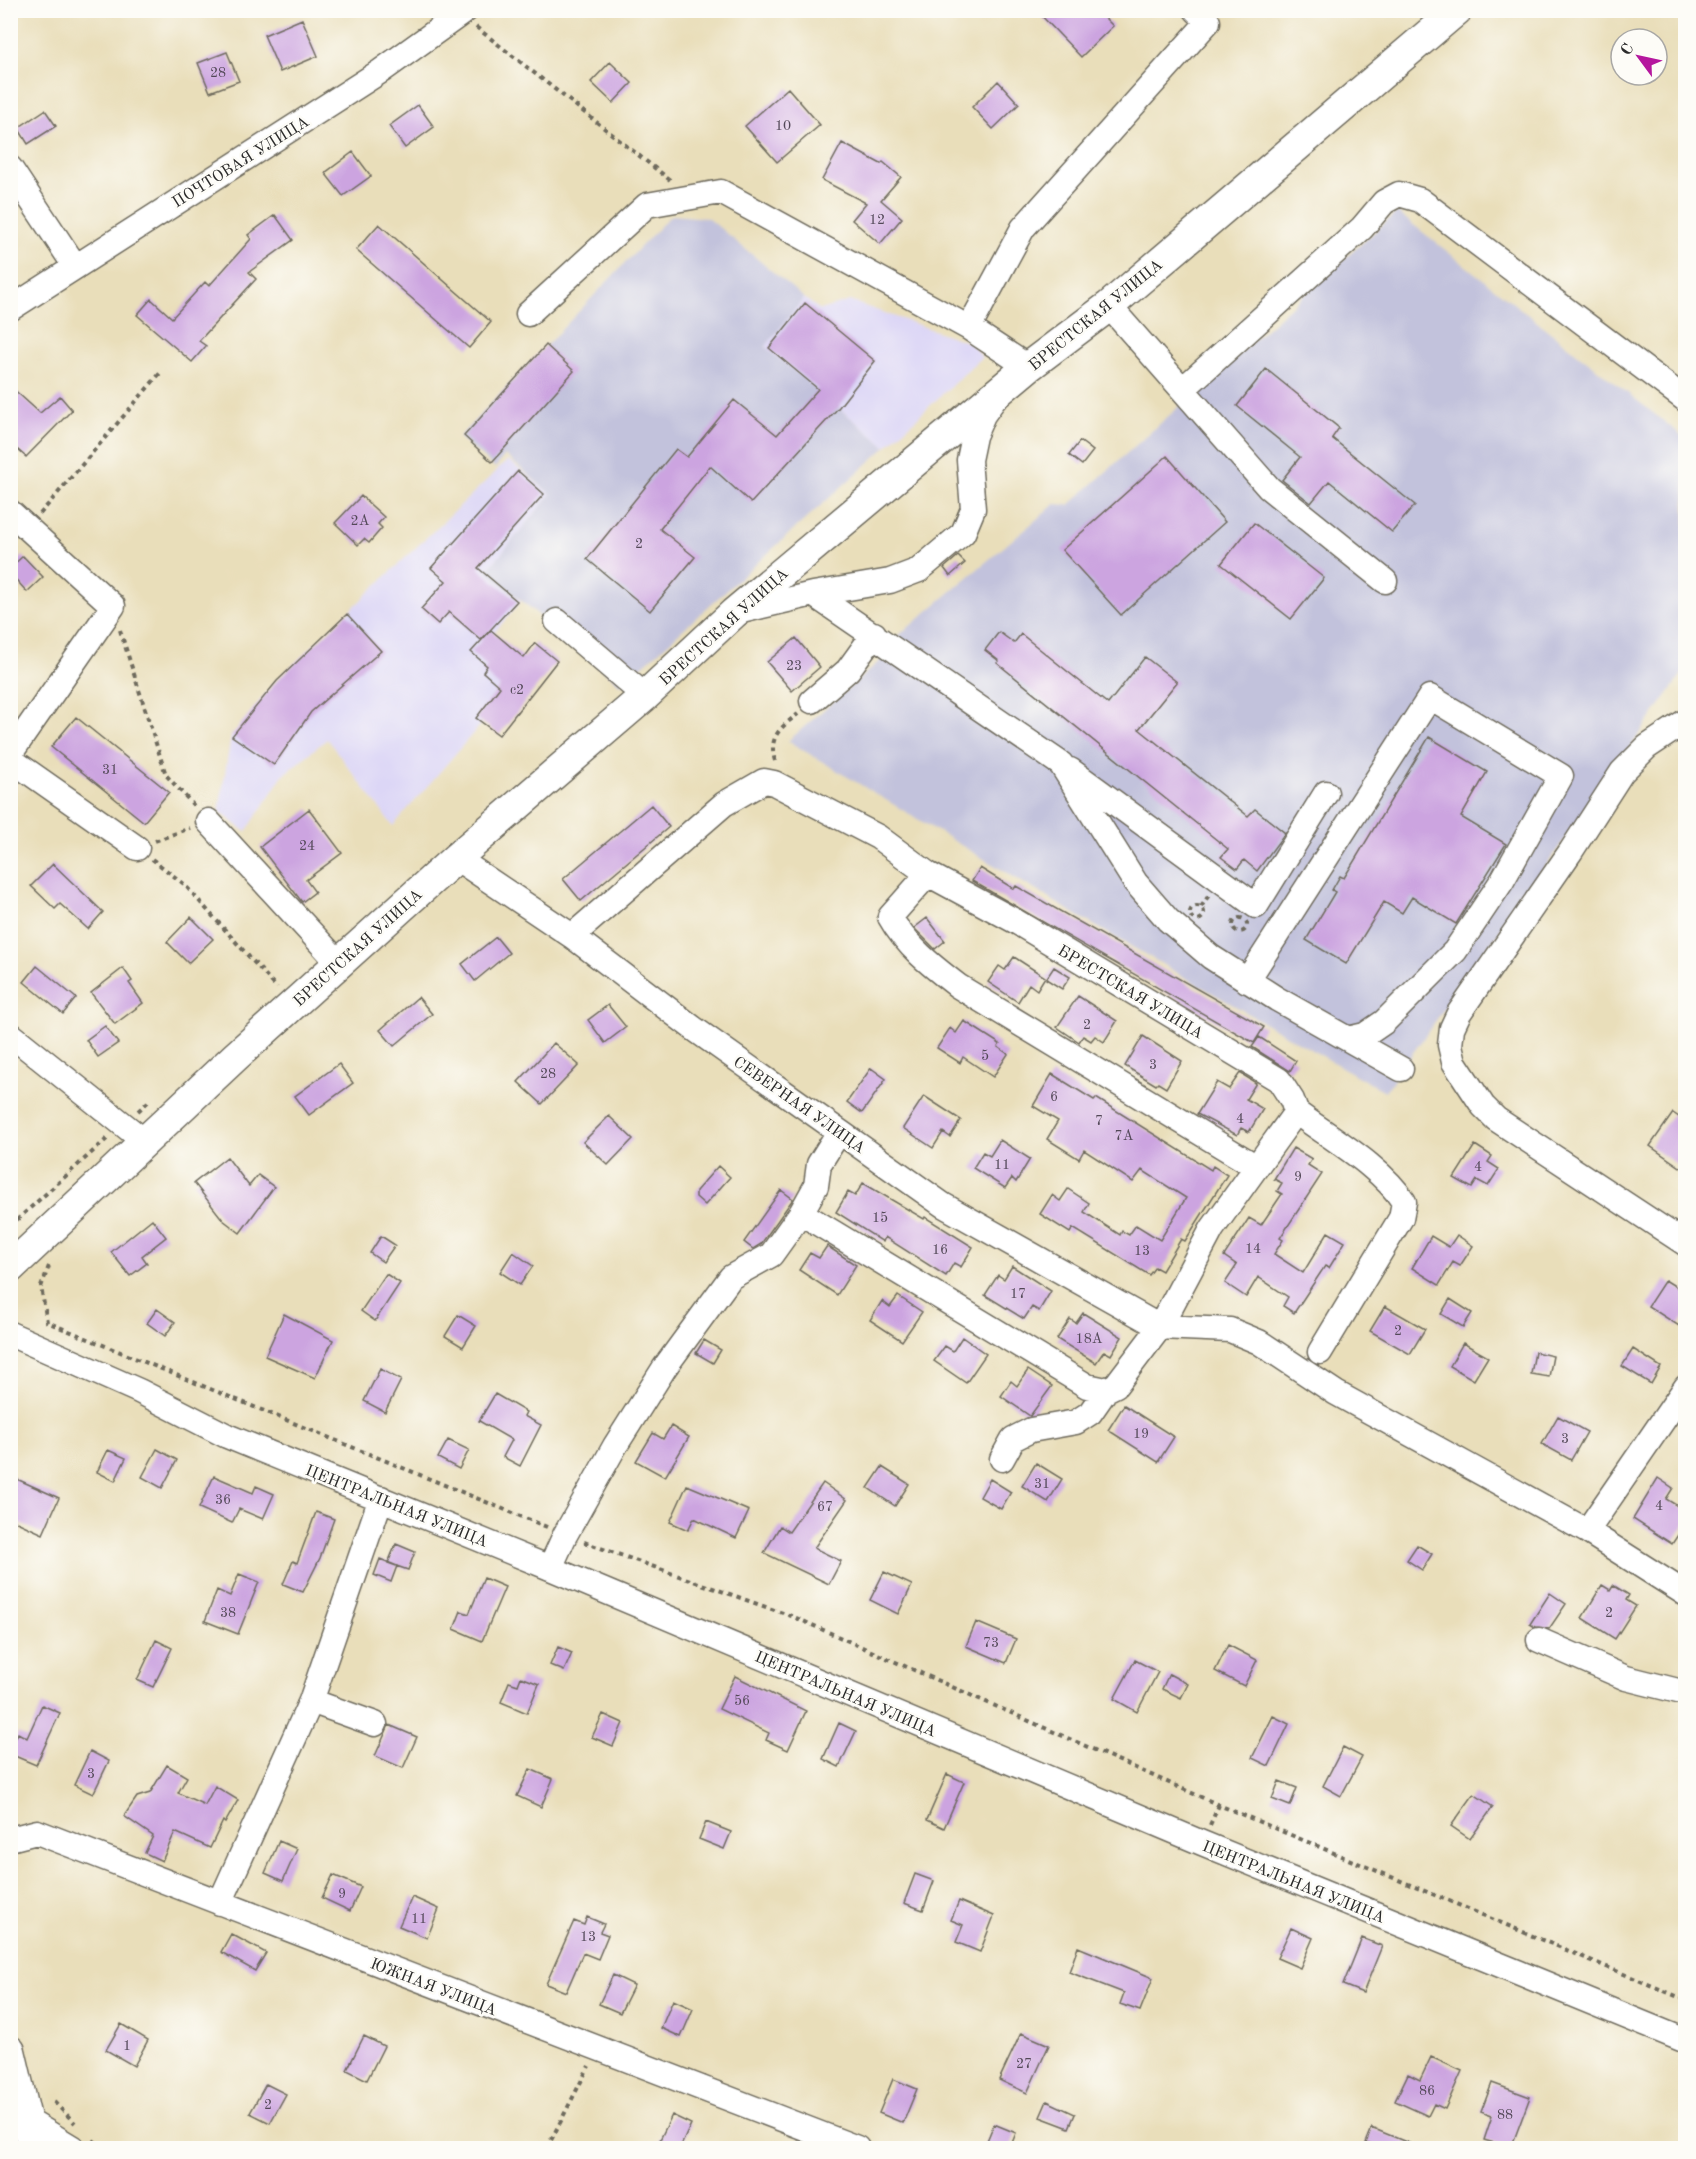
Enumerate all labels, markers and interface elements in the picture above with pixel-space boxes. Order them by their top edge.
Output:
north arrow [1609,27,1669,87]
text: С [1619,41,1638,59]
house number: 28 [210,66,226,80]
street label: ПОЧТОВАЯ УЛИЦА [170,114,312,211]
house number: 10 [775,119,791,133]
house number: 12 [869,213,885,227]
street label: БРЕСТСКАЯ УЛИЦА [1026,257,1166,374]
house number: 2А [351,514,370,528]
house number: 2 [635,537,643,551]
street label: БРЕСТСКАЯ УЛИЦА [657,566,792,689]
house number: 23 [786,659,802,673]
house number: с2 [510,683,524,697]
house number: 31 [102,763,118,777]
house number: 24 [299,839,315,853]
street label: БРЕСТСКАЯ УЛИЦА [291,887,426,1010]
street label: БРЕСТСКАЯ УЛИЦА [1054,943,1206,1043]
house number: 2 [1083,1018,1091,1032]
house number: 5 [981,1049,989,1063]
street label: СЕВЕРНАЯ УЛИЦА [730,1054,868,1157]
house number: 3 [1149,1058,1157,1072]
house number: 28 [540,1067,556,1081]
house number: 6 [1050,1090,1058,1104]
house number: 4 [1236,1112,1244,1126]
house number: 7 [1095,1114,1103,1128]
house number: 7А [1115,1129,1134,1143]
house number: 11 [994,1158,1010,1172]
house number: 4 [1474,1160,1482,1174]
house number: 9 [1294,1170,1302,1184]
house number: 15 [872,1211,888,1225]
house number: 14 [1245,1242,1261,1256]
house number: 16 [932,1243,948,1257]
house number: 13 [1134,1244,1150,1258]
house number: 17 [1010,1287,1026,1301]
house number: 2 [1394,1324,1402,1338]
house number: 18А [1076,1332,1103,1346]
house number: 19 [1133,1427,1149,1441]
house number: 3 [1561,1432,1569,1446]
street label: ЦЕНТРАЛЬНАЯ УЛИЦА [303,1463,490,1551]
house number: 31 [1034,1477,1050,1491]
house number: 36 [215,1493,231,1507]
house number: 4 [1655,1499,1663,1513]
house number: 67 [817,1500,833,1514]
house number: 38 [220,1606,236,1620]
house number: 2 [1605,1606,1613,1620]
house number: 73 [983,1636,999,1650]
street label: ЦЕНТРАЛЬНАЯ УЛИЦА [752,1649,938,1740]
house number: 56 [734,1694,750,1708]
house number: 3 [87,1767,95,1781]
street label: ЦЕНТРАЛЬНАЯ УЛИЦА [1200,1839,1387,1927]
house number: 9 [338,1887,346,1901]
house number: 11 [411,1912,427,1926]
house number: 13 [580,1930,596,1944]
street label: ЮЖНАЯ УЛИЦА [368,1956,499,2019]
house number: 1 [123,2039,131,2053]
house number: 27 [1016,2057,1032,2071]
house number: 86 [1419,2084,1435,2098]
house number: 2 [264,2098,272,2112]
house number: 88 [1497,2108,1513,2122]

